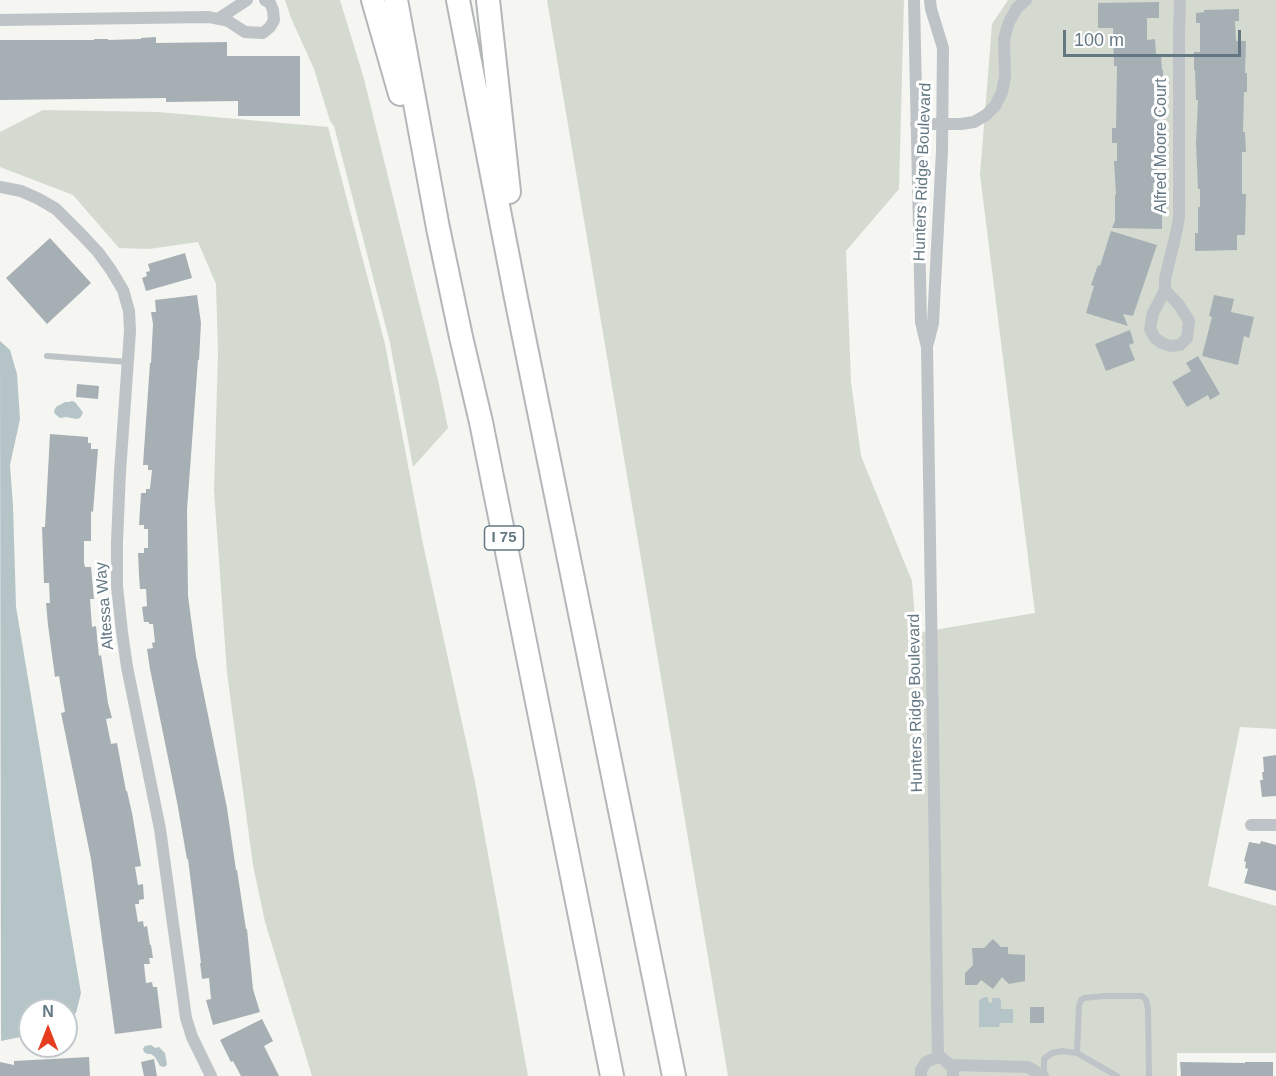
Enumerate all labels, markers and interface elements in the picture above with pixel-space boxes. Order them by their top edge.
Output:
scale bar [1066,18,1244,56]
text: 100 m [1074,30,1124,50]
street label: Alfred Moore Court [1152,78,1172,214]
street label: Hunters Ridge Boulevard [910,82,936,262]
road number: I 75 [484,526,524,550]
street label: Altessa Way [92,561,118,651]
street label: Hunters Ridge Boulevard [905,613,927,793]
north arrow [18,998,78,1058]
text: N [42,1003,54,1020]

